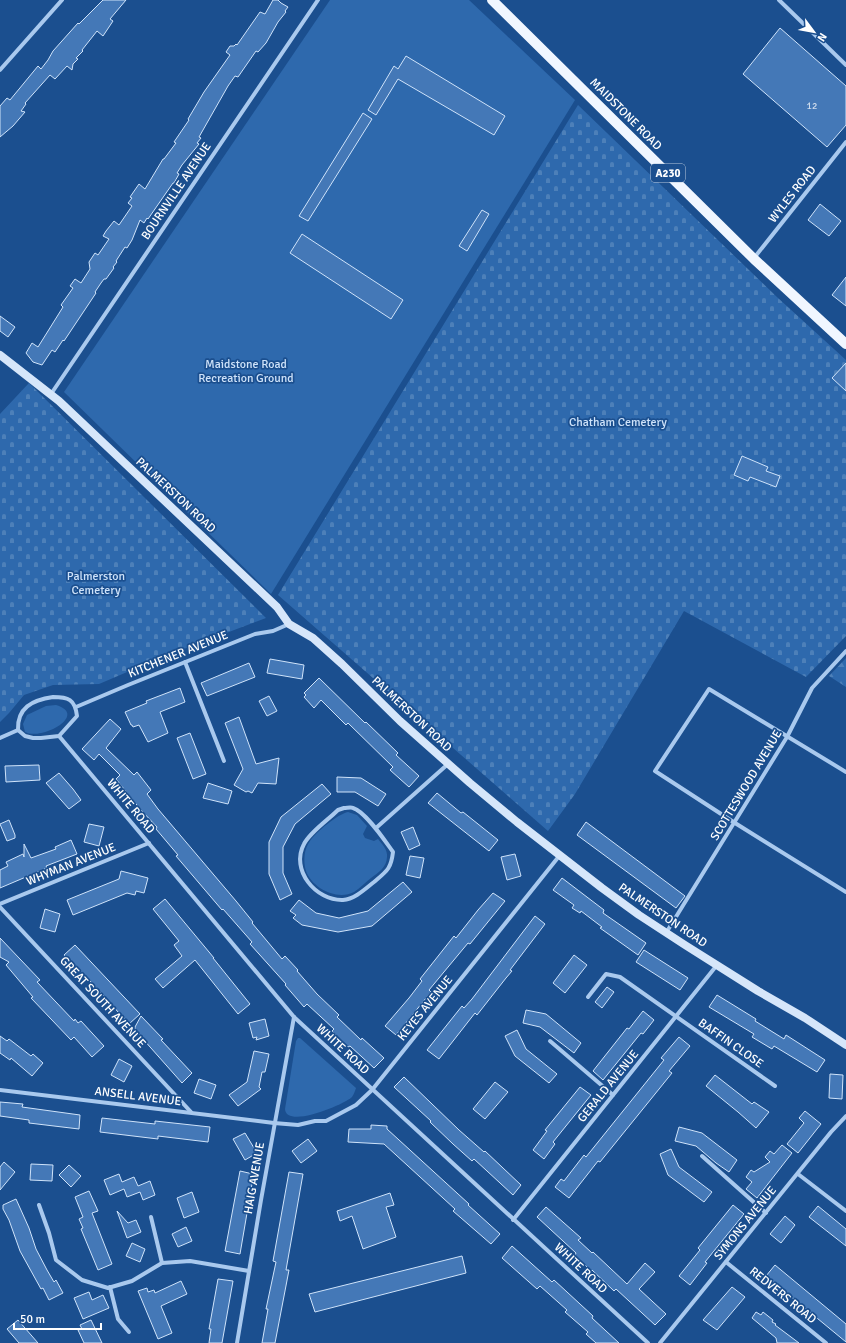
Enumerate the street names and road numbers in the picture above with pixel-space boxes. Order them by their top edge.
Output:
street label: MAIDSTONE ROAD [587,75,665,154]
street label: BOURNVILLE AVENUE [138,140,215,243]
street label: WYLES ROAD [765,163,819,226]
road number: A230 [651,164,685,182]
street label: PALMERSTON ROAD [133,455,219,536]
street label: KITCHENER AVENUE [126,627,231,681]
street label: PALMERSTON ROAD [369,674,455,755]
street label: SCOTTESWOOD AVENUE [707,727,786,843]
street label: WHITE ROAD [103,776,158,837]
street label: WHYMAN AVENUE [24,840,118,889]
street label: PALMERSTON ROAD [616,880,710,951]
street label: GREAT SOUTH AVENUE [56,954,149,1051]
street label: KEYES AVENUE [395,973,456,1044]
street label: BAFFIN CLOSE [695,1015,766,1071]
street label: WHITE ROAD [313,1021,372,1078]
street label: GERALD AVENUE [575,1047,642,1126]
street label: ANSELL AVENUE [94,1084,182,1109]
street label: HAIG AVENUE [241,1141,268,1215]
street label: SYMONS AVENUE [711,1183,780,1263]
street label: WHITE ROAD [551,1240,610,1297]
street label: REDVERS ROAD [746,1264,819,1327]

